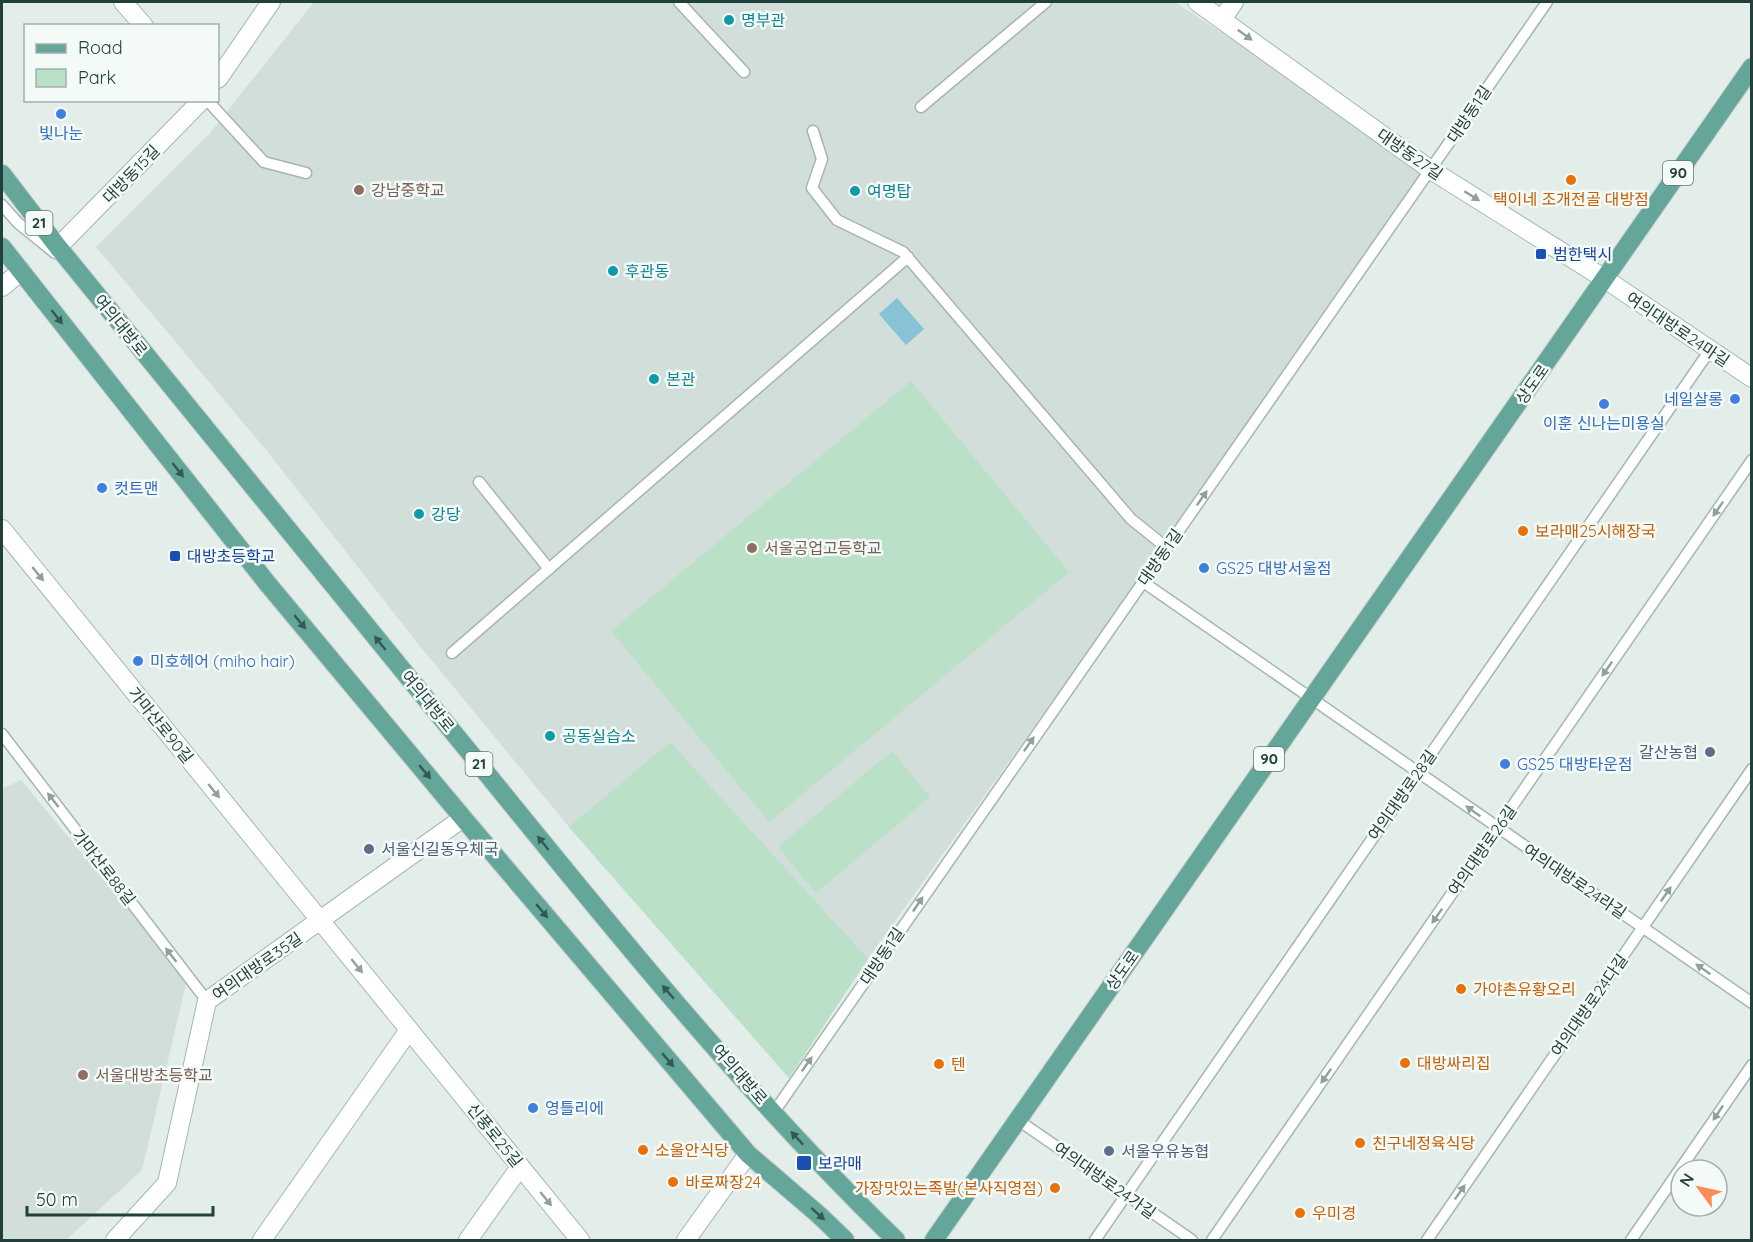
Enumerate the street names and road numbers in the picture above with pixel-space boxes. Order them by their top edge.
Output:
street label: 대방동1길 [1443,82,1495,146]
street label: 대방동27길 [1373,124,1447,184]
street label: 대방동15길 [98,141,164,207]
road number: 90 [1663,161,1693,185]
road number: 21 [26,211,52,235]
street label: 여의대방로24마길 [1623,287,1733,371]
street label: 여의대방로 [90,290,152,360]
street label: 상도로 [1511,360,1553,408]
street label: 대방동1길 [1133,525,1187,589]
street label: 여의대방로 [397,666,459,736]
street label: 가마산로90길 [124,683,198,767]
street label: 여의대방로28길 [1363,746,1441,844]
road number: 90 [1254,747,1284,771]
road number: 21 [466,752,492,776]
street label: 여의대방로26길 [1443,801,1521,899]
street label: 가마산로88길 [68,825,140,909]
street label: 여의대방로24라길 [1520,839,1630,923]
street label: 대방동1길 [856,924,908,988]
street label: 여의대방로35길 [208,928,306,1004]
street label: 상도로 [1101,946,1143,994]
street label: 여의대방로24다길 [1546,950,1632,1060]
street label: 여의대방로 [708,1040,772,1109]
street label: 신풍로25길 [463,1099,527,1171]
street label: 여의대방로24가길 [1050,1137,1160,1223]

